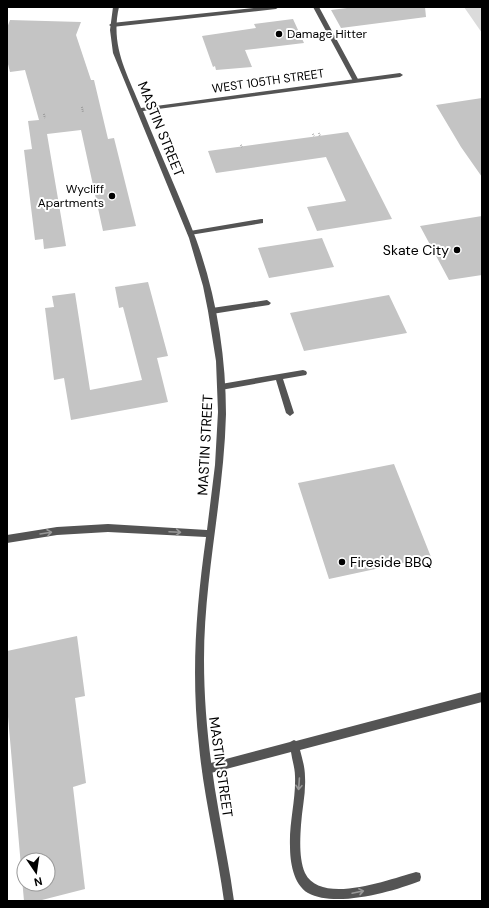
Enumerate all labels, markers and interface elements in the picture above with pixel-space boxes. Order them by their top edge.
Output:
place label: Damage Hitter [287,26,368,42]
marker: Damage Hitter [274,29,284,39]
street label: WEST 105TH STREET [211,65,325,97]
street label: MASTIN STREET [134,79,188,179]
place label: Wycliff Apartments [38,181,104,211]
marker: Wycliff Apartments [107,191,117,201]
place label: Skate City [383,241,449,259]
marker: Skate City [452,245,462,255]
street label: MASTIN STREET [193,394,217,496]
one-way arrow [168,528,181,535]
one-way arrow [39,529,52,537]
place label: Fireside BBQ [350,553,432,571]
marker: Fireside BBQ [337,557,347,567]
street label: MASTIN STREET [205,716,237,819]
one-way arrow [296,777,303,790]
north arrow [16,852,56,892]
text: N [33,874,44,889]
one-way arrow [351,887,364,895]

